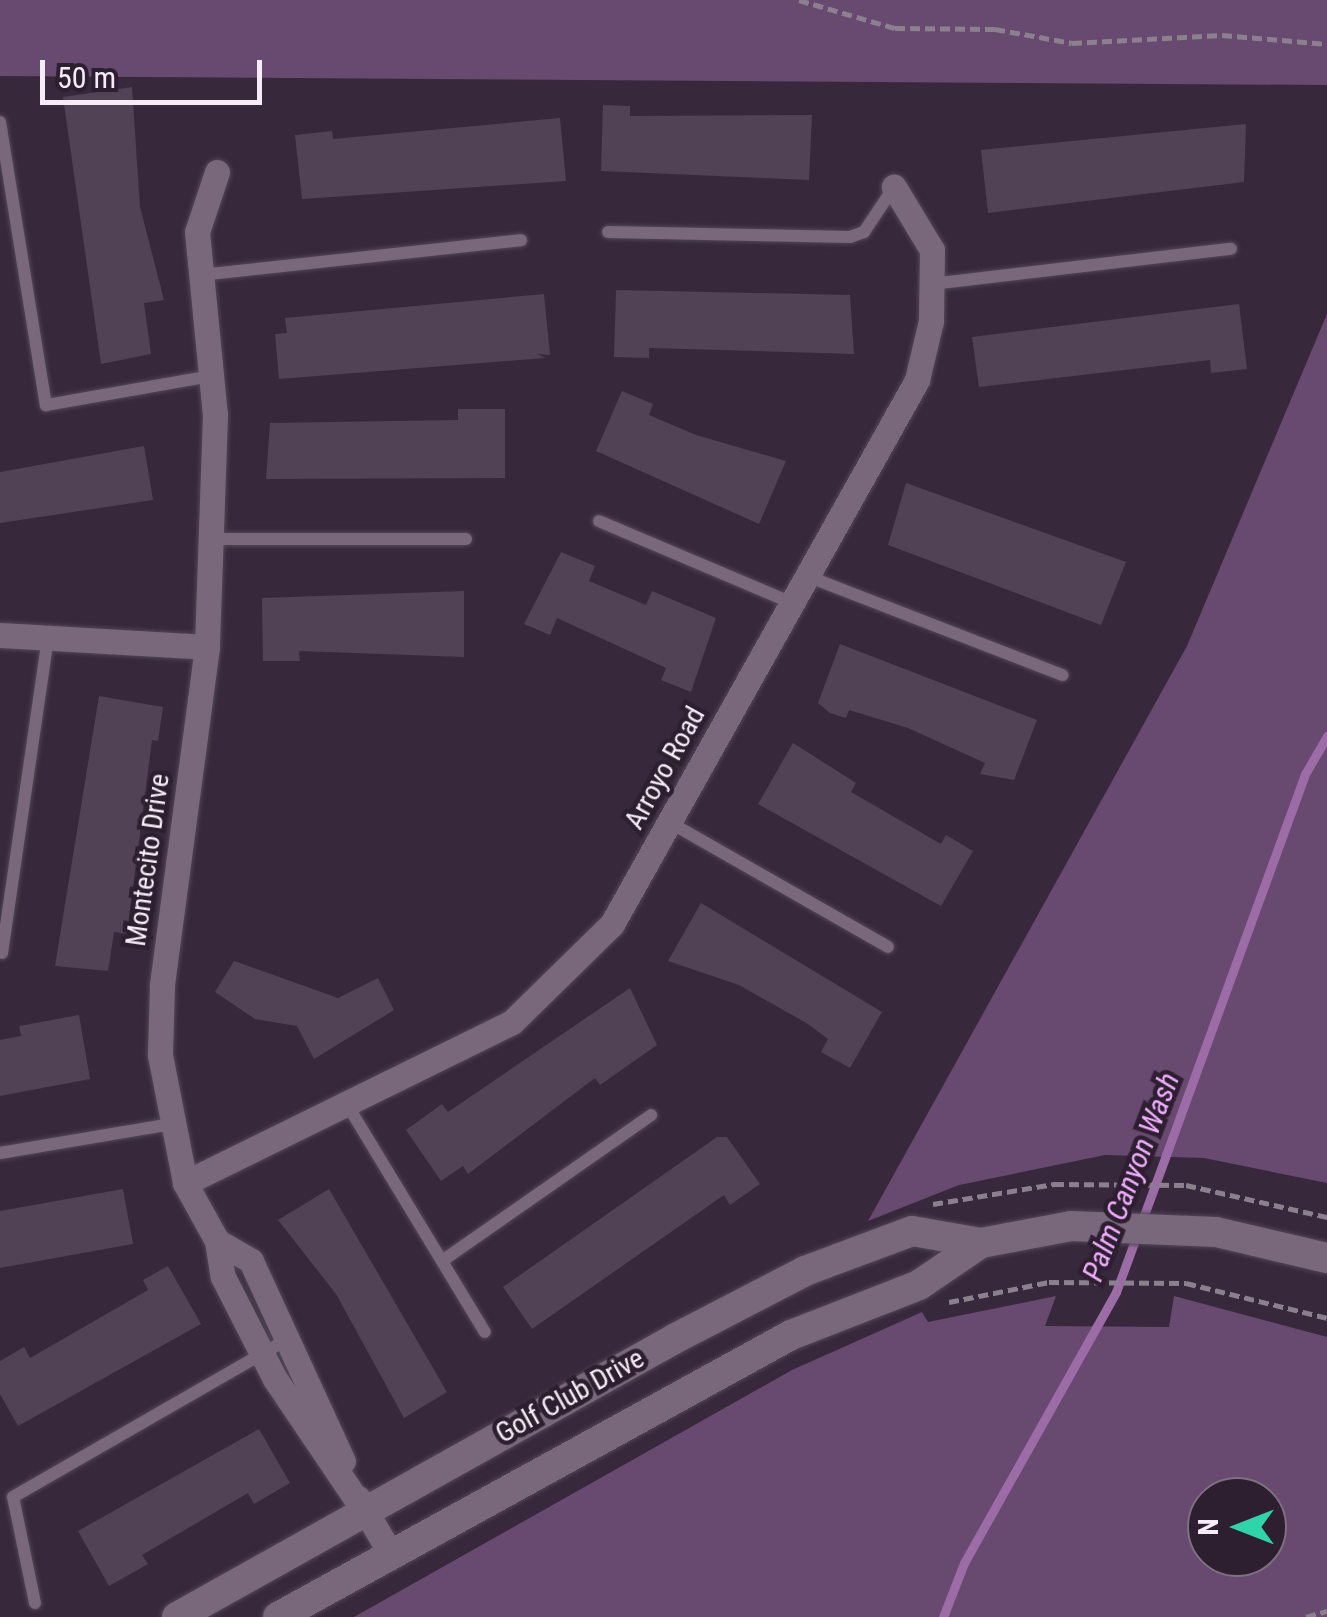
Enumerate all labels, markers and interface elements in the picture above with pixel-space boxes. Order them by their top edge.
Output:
scale bar [45,40,268,102]
text: 50 m [57,60,116,95]
street label: Arroyo Road [618,701,712,835]
street label: Montecito Drive [119,772,177,948]
water label: Palm Canyon Wash [1075,1068,1187,1286]
street label: Golf Club Drive [490,1341,650,1451]
north arrow [1187,1477,1287,1577]
text: N [1192,1518,1225,1536]

